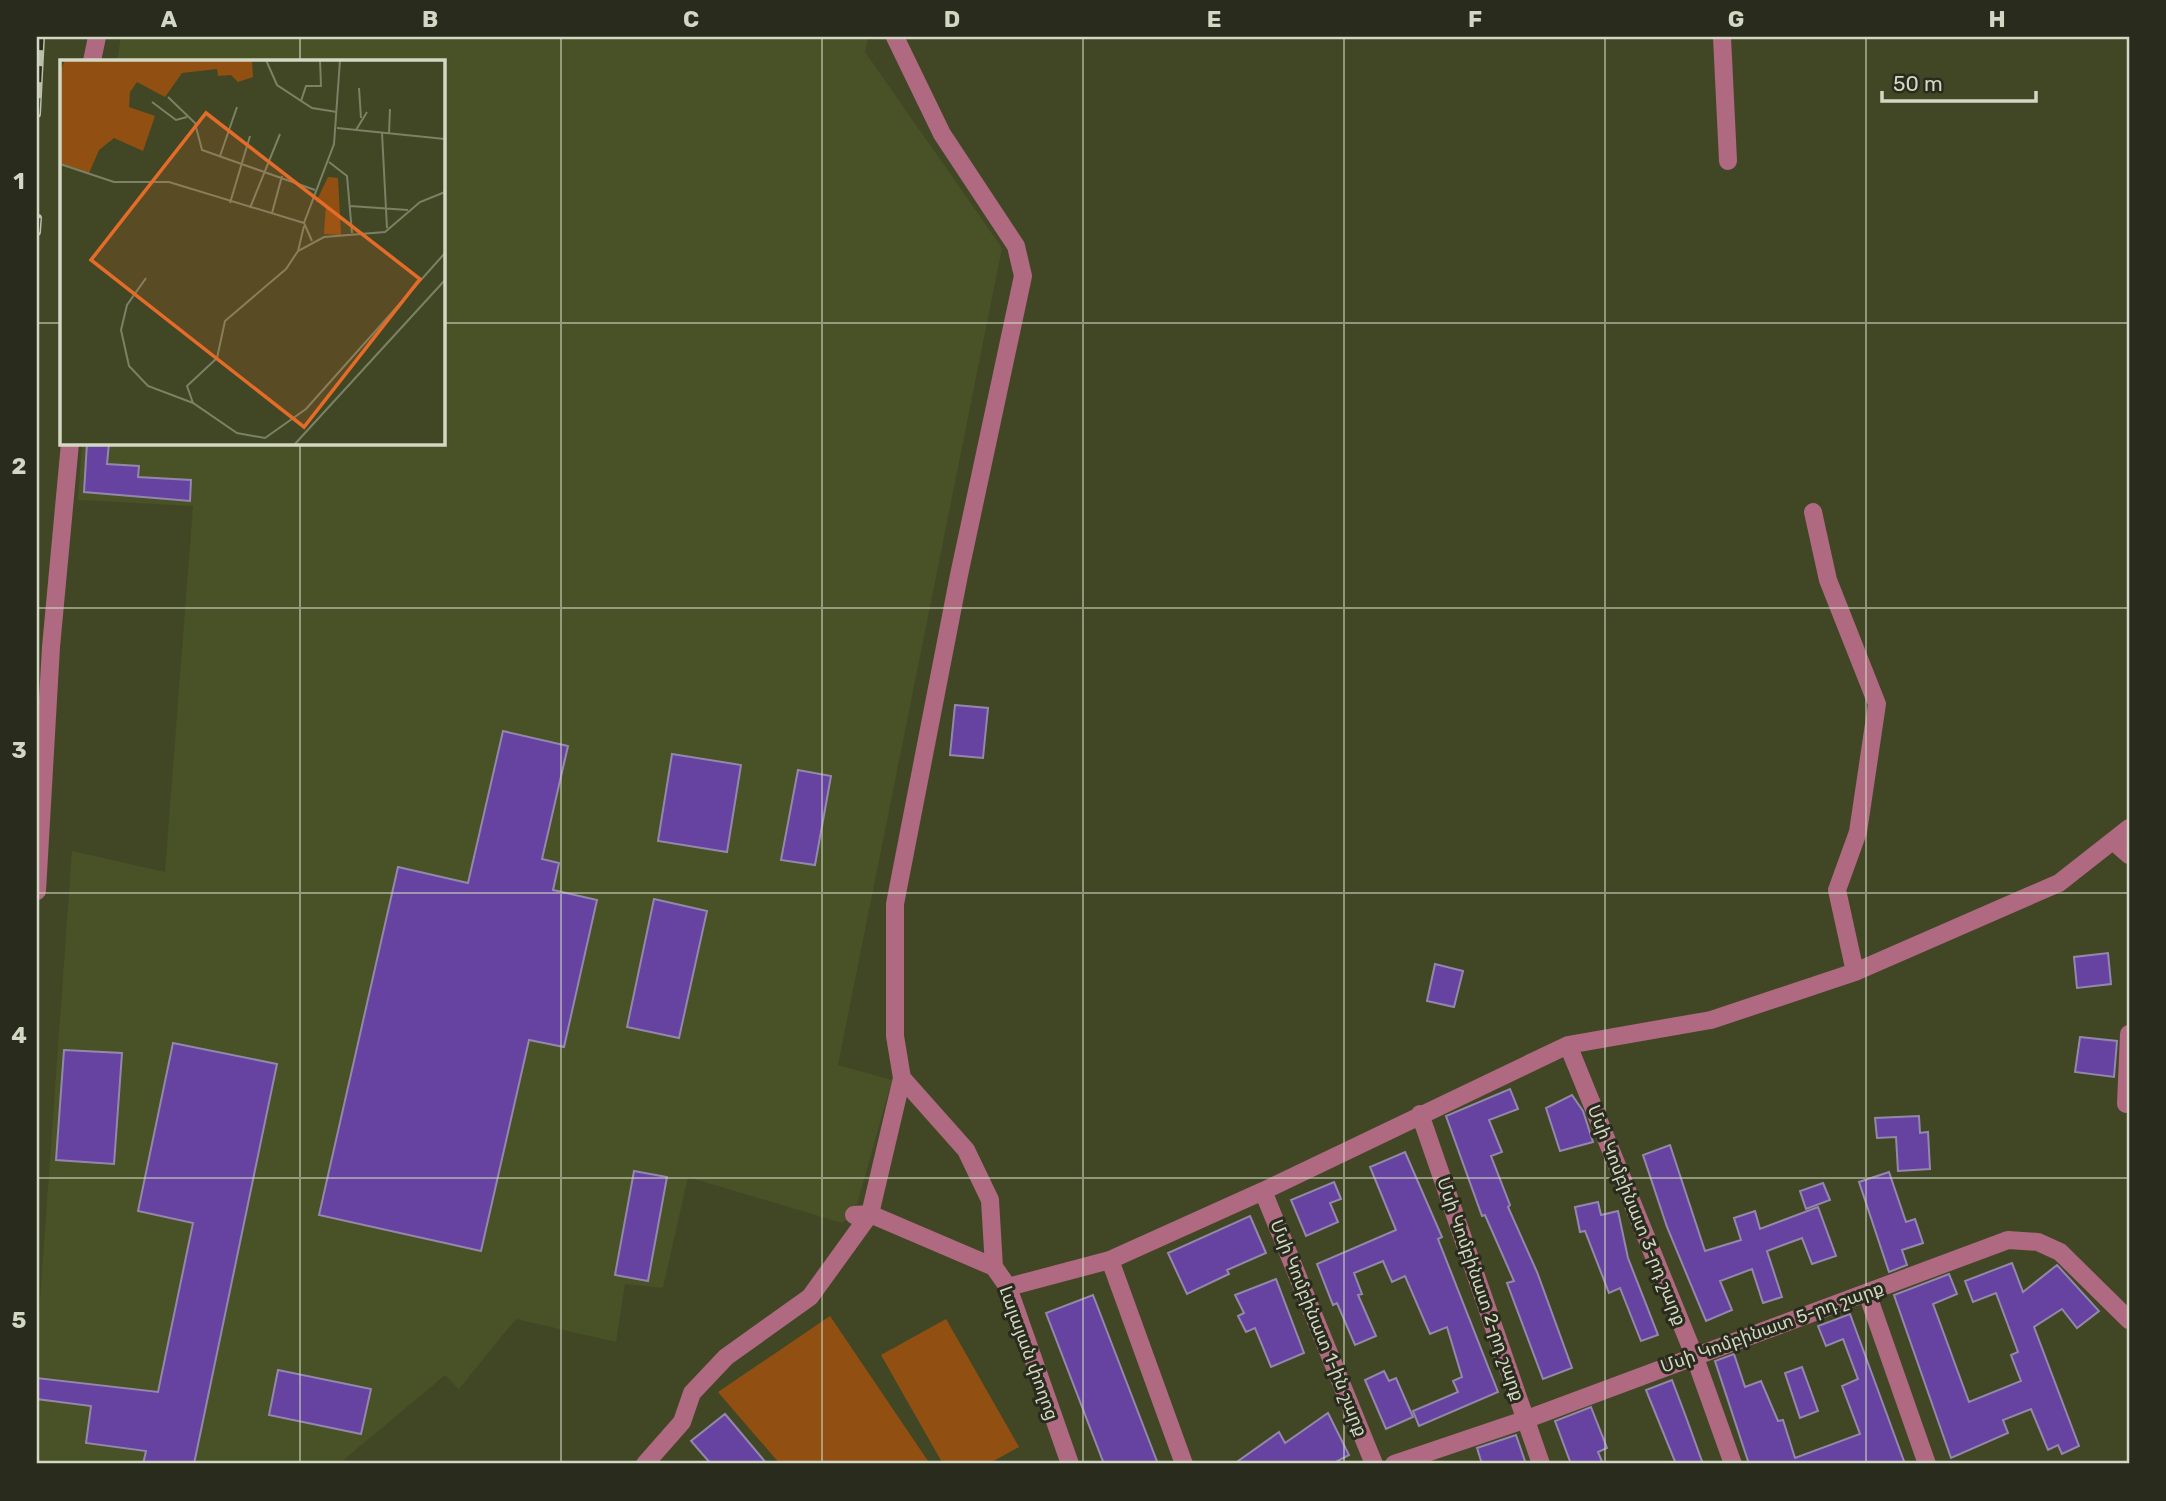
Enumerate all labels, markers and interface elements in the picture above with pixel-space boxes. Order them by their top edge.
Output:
text: A [161,5,178,33]
text: B [422,5,438,33]
text: C [683,5,699,33]
text: D [944,5,960,33]
text: E [1207,5,1221,33]
text: F [1468,5,1482,33]
text: G [1728,5,1744,33]
text: H [1988,5,2006,33]
inset map [60,60,444,444]
scale bar [1882,60,2036,104]
text: 50 m [1893,71,1943,96]
text: 1 [13,167,25,195]
text: 2 [12,452,26,480]
text: 3 [11,736,27,764]
text: 4 [11,1021,27,1049]
street label: Մսի Կոմբինատ 3-րդ շարք [1583,1102,1691,1328]
street label: Մսի Կոմբինատ 2-րդ շարք [1432,1174,1530,1404]
street label: Մսի Կոմբինատ 1-ին շարք [1265,1216,1373,1440]
street label: Մսի Կոմբինատ 5-րդ շարք [1657,1276,1887,1378]
street label: Լալայան փողոց [995,1283,1063,1423]
text: 5 [12,1306,27,1334]

